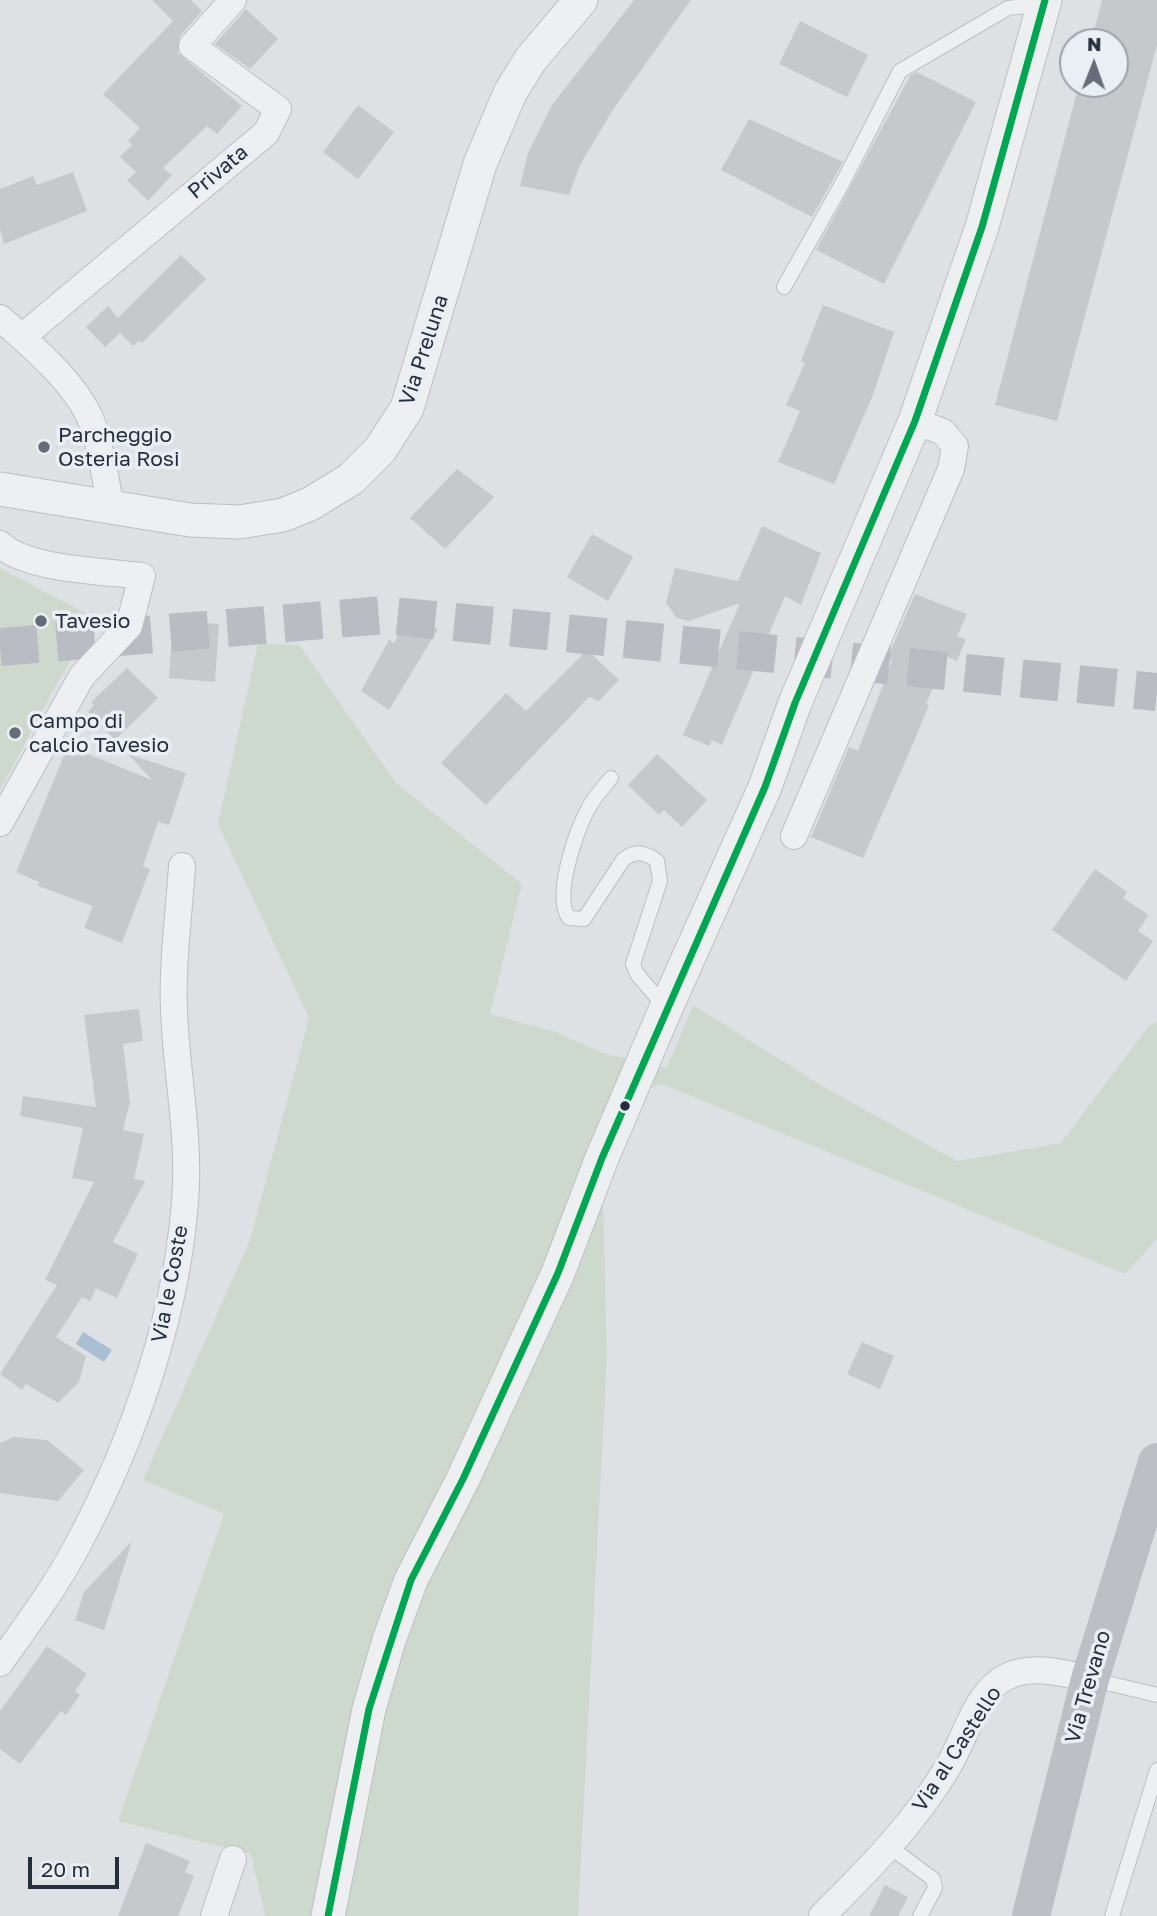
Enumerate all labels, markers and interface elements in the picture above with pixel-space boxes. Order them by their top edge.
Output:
north arrow [1059,28,1129,98]
text: N [1087,32,1102,55]
street label: Privata [183,140,253,204]
street label: Via Preluna [394,291,454,409]
place label: Parcheggio Osteria Rosi [58,422,180,472]
marker: Parcheggio Osteria Rosi [36,439,52,455]
place label: Tavesio [55,608,130,634]
marker: Tavesio [33,613,49,629]
place label: Campo di calcio Tavesio [29,708,169,758]
marker: Campo di calcio Tavesio [7,725,23,741]
unlabelled marker [618,1099,632,1113]
street label: Via le Coste [146,1223,194,1345]
street label: Via Trevano [1060,1628,1116,1746]
street label: Via al Castello [907,1682,1007,1816]
scale bar [32,1842,122,1886]
text: 20 m [41,1856,90,1882]

